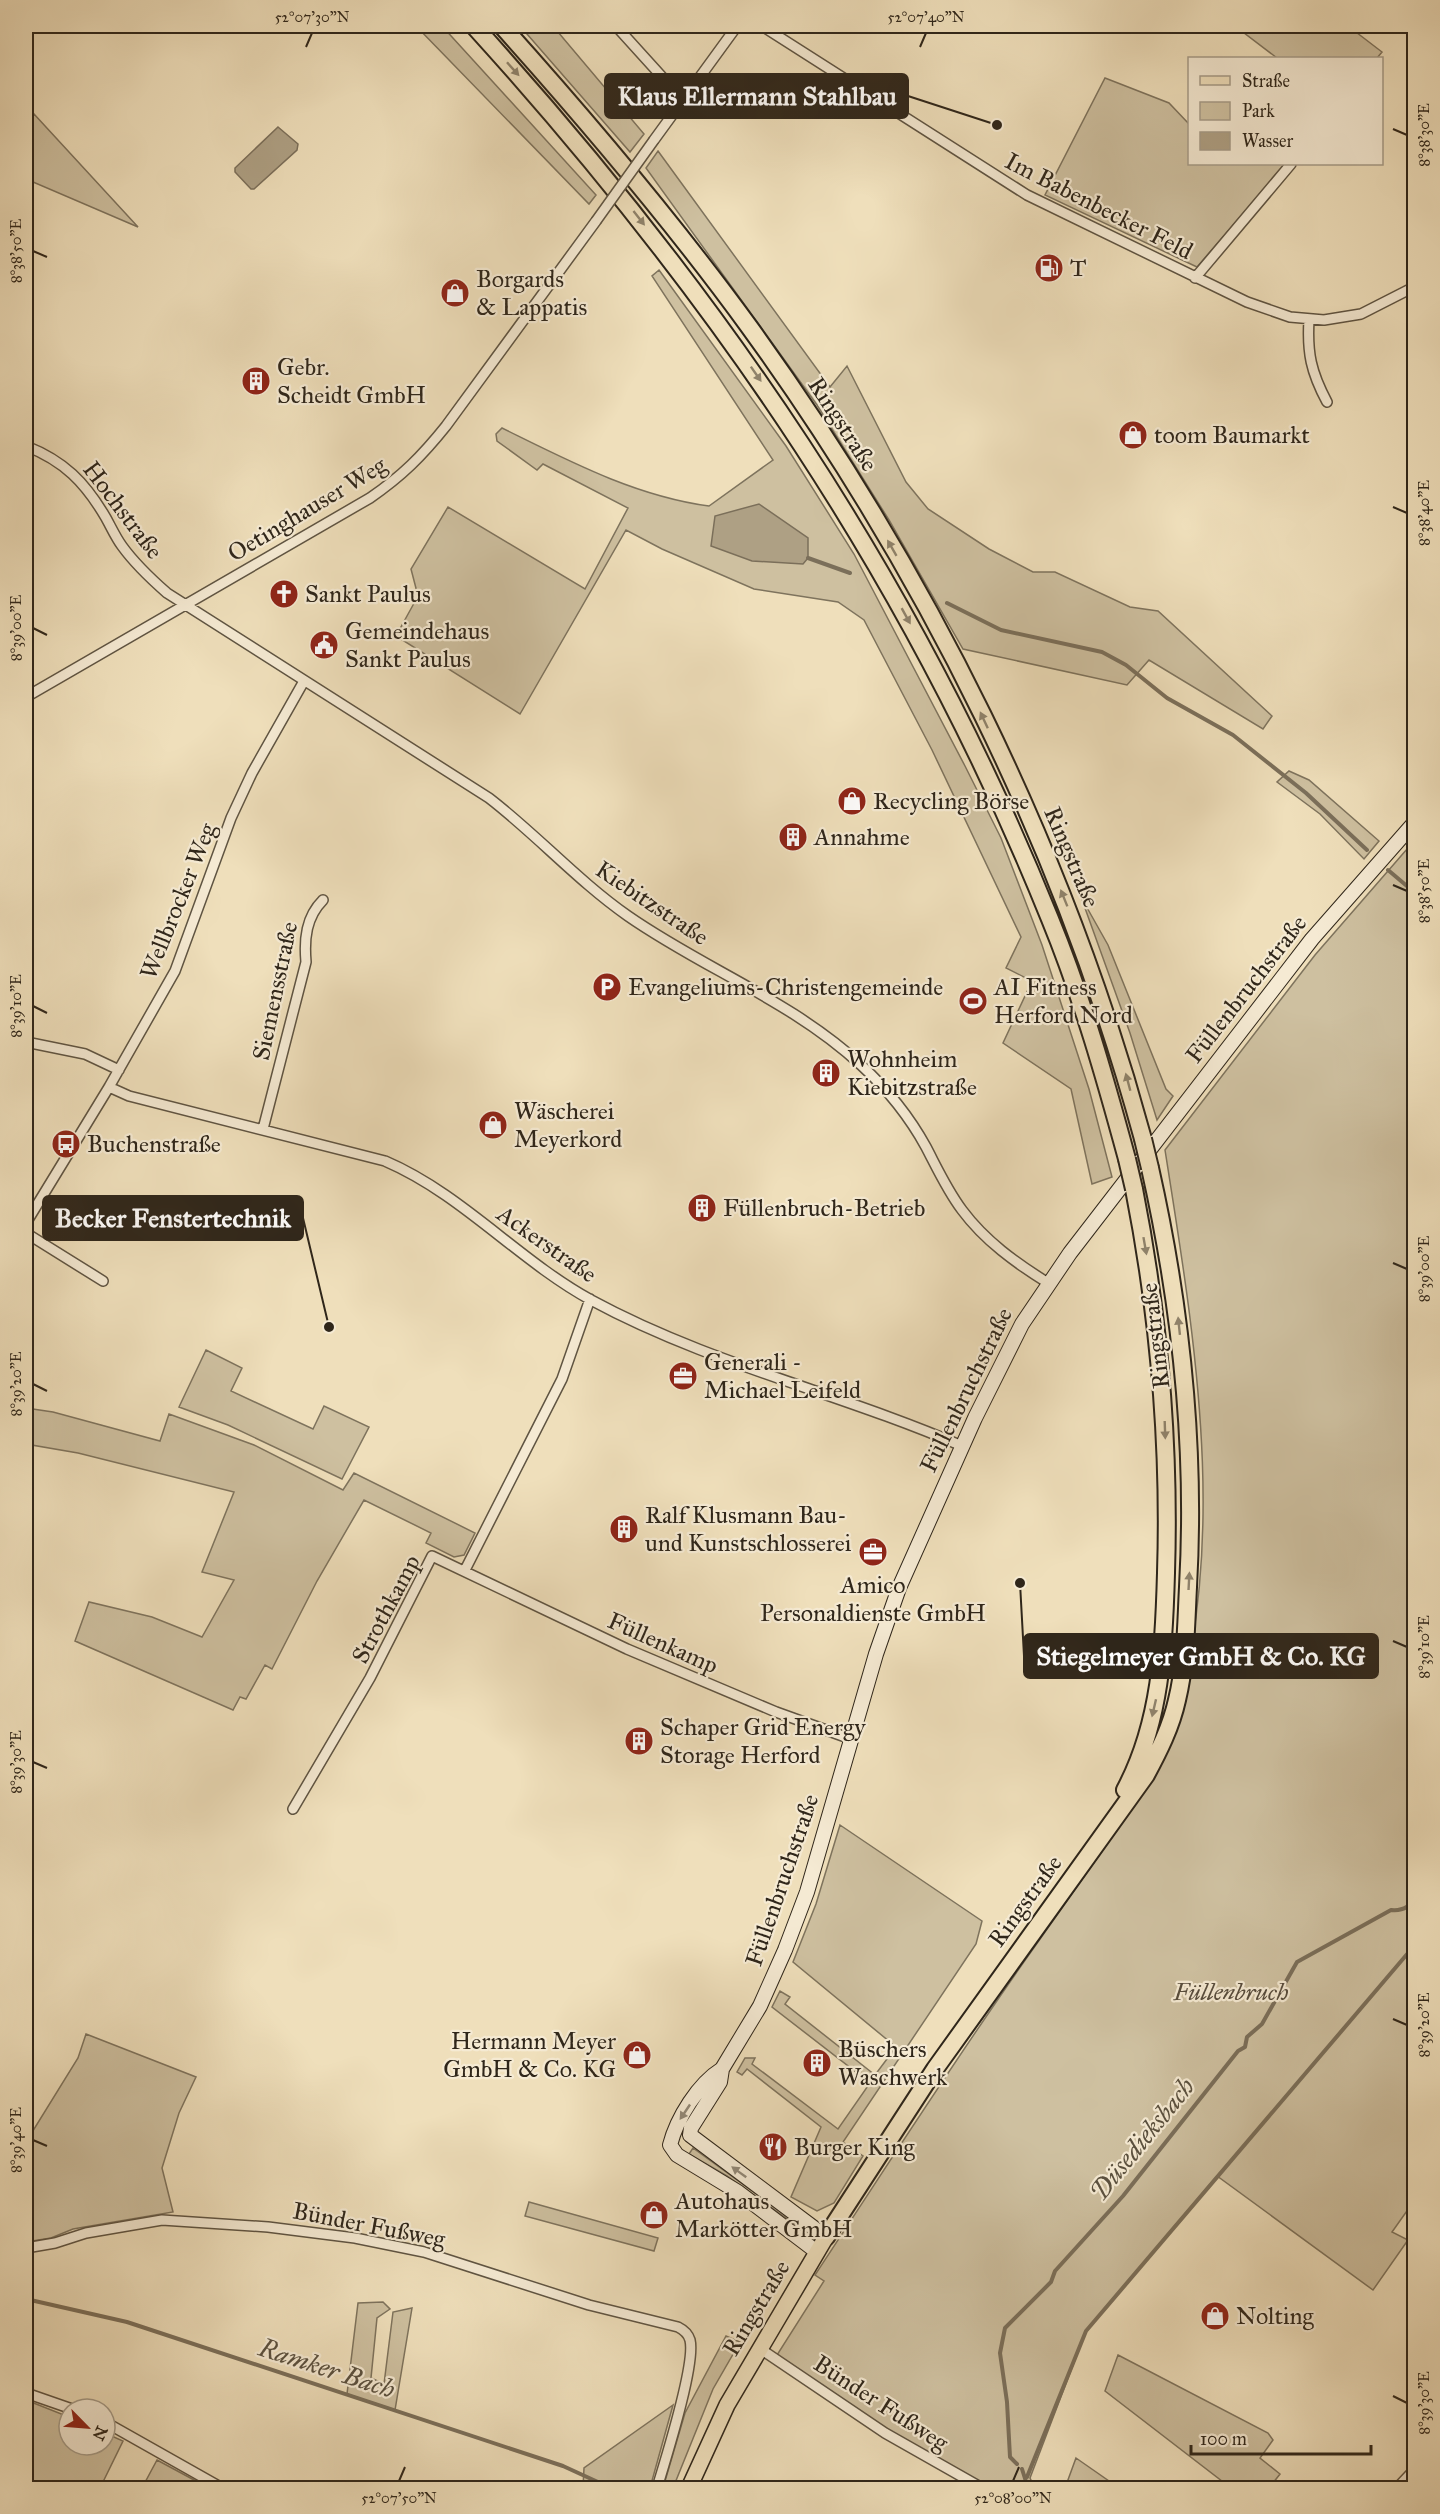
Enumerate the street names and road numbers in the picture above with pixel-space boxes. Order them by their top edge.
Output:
street label: Im Babenbecker Feld [1000,146,1198,266]
street label: Ringstraße [801,371,885,477]
street label: Oetinghauser Weg [222,449,392,568]
street label: Hochstraße [76,455,170,565]
street label: Ringstraße [1037,802,1107,912]
street label: Wellbrocker Weg [133,818,223,983]
street label: Kiebitzstraße [590,854,714,952]
street label: Füllenbruchstraße [1179,909,1313,1069]
street label: Siemensstraße [246,919,304,1063]
street label: Ackerstraße [491,1198,603,1289]
street label: Ringstraße [1134,1281,1176,1391]
street label: Füllenbruchstraße [913,1303,1019,1477]
street label: Strothkamp [345,1550,427,1668]
street label: Füllenkamp [603,1605,723,1681]
street label: Füllenbruchstraße [739,1790,825,1970]
street label: Ringstraße [982,1849,1068,1953]
street label: Bünder Fußweg [290,2196,449,2255]
street label: Ringstraße [716,2255,796,2361]
street label: Bünder Fußweg [808,2348,955,2458]

